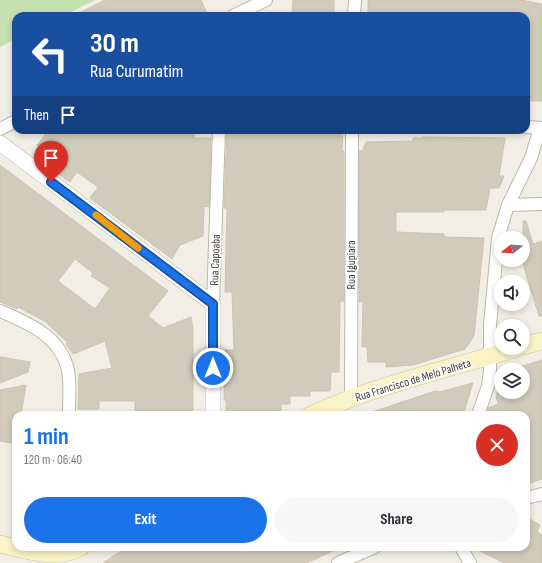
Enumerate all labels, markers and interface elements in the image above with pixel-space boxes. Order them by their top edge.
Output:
text: 30 m [90,27,139,60]
icon: left [24,28,76,80]
text: Rua Curumatim [90,61,183,82]
icon: arrive [57,104,79,126]
text: Then [24,106,49,125]
pin [34,141,68,182]
icon: arrive [40,147,62,169]
north arrow [494,231,530,267]
map controls [494,231,530,399]
street label: Rua Capoaba [207,234,224,286]
street label: Rua Igupiara [344,240,359,290]
button: sound [494,275,530,311]
button: search [494,319,530,355]
position arrow [192,347,234,389]
street label: Rua Francisco de Melo Palheta [353,356,473,405]
button: layers [494,363,530,399]
text: 1 min [24,422,69,451]
button: close [476,424,518,466]
text: 120 m · 06:40 [24,452,82,468]
button: Exit [24,497,267,543]
button: Share [275,497,518,543]

